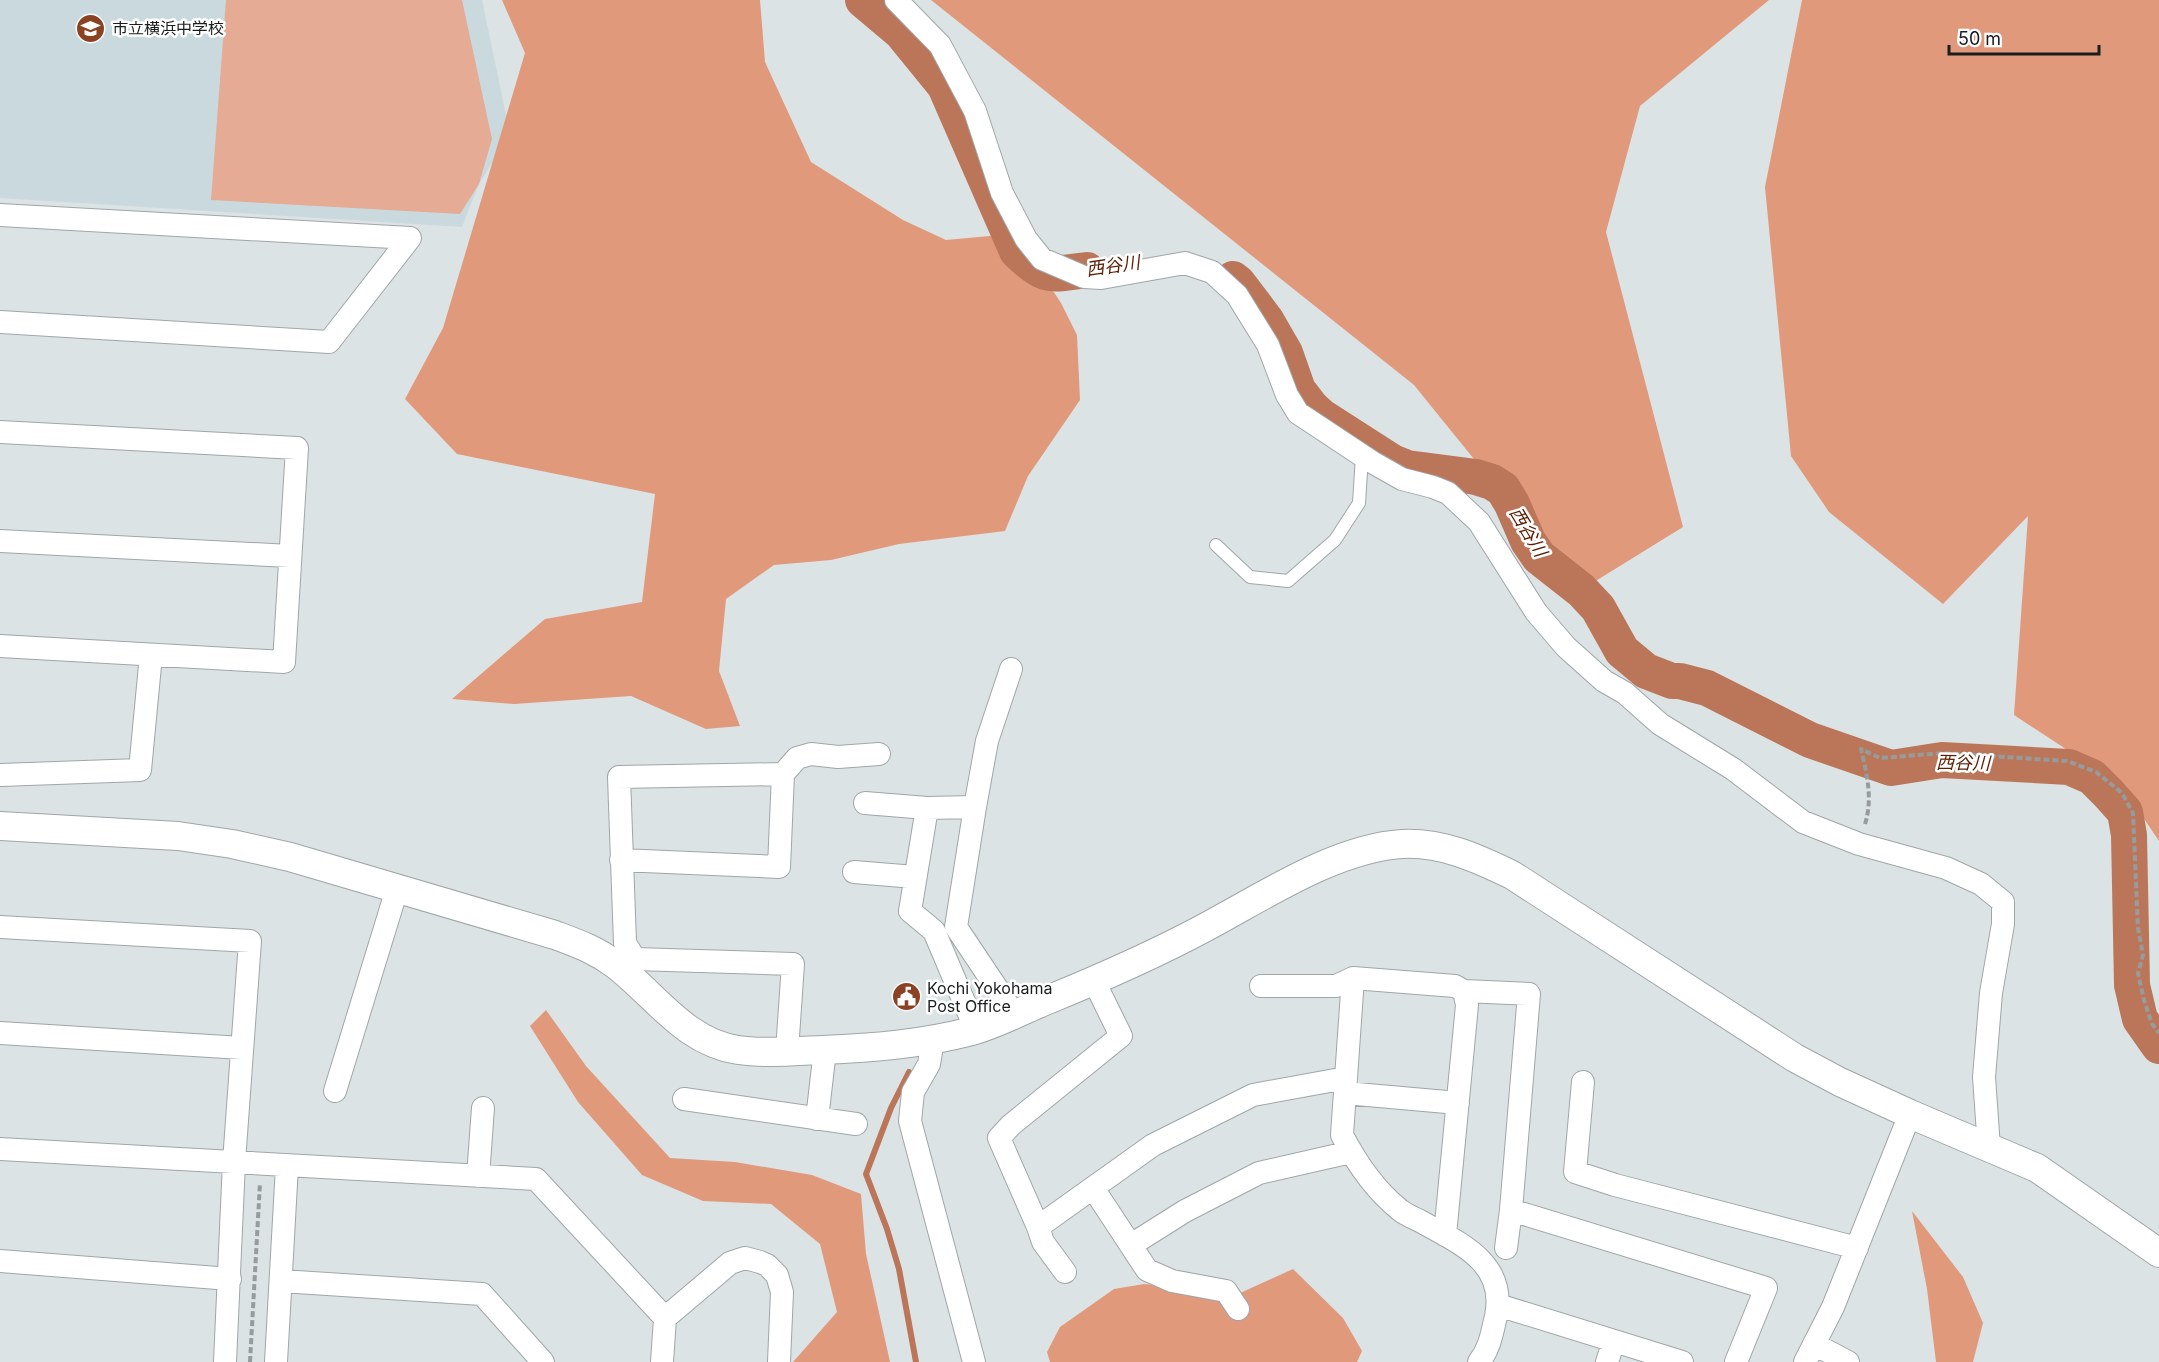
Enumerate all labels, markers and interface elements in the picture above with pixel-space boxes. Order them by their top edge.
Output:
school or university icon: 市立横浜中学校 [75,12,107,44]
place label: 市立横浜中学校 [112,18,224,38]
scale bar [1949,18,2099,56]
text: 50 m [1958,28,2001,49]
water label: 西谷川 [1085,251,1143,280]
water label: 西谷川 [1506,503,1552,562]
water label: 西谷川 [1936,752,1992,774]
place label: Kochi Yokohama Post Office [927,978,1052,1016]
public building icon: Kochi Yokohama Post Office [890,981,922,1013]

